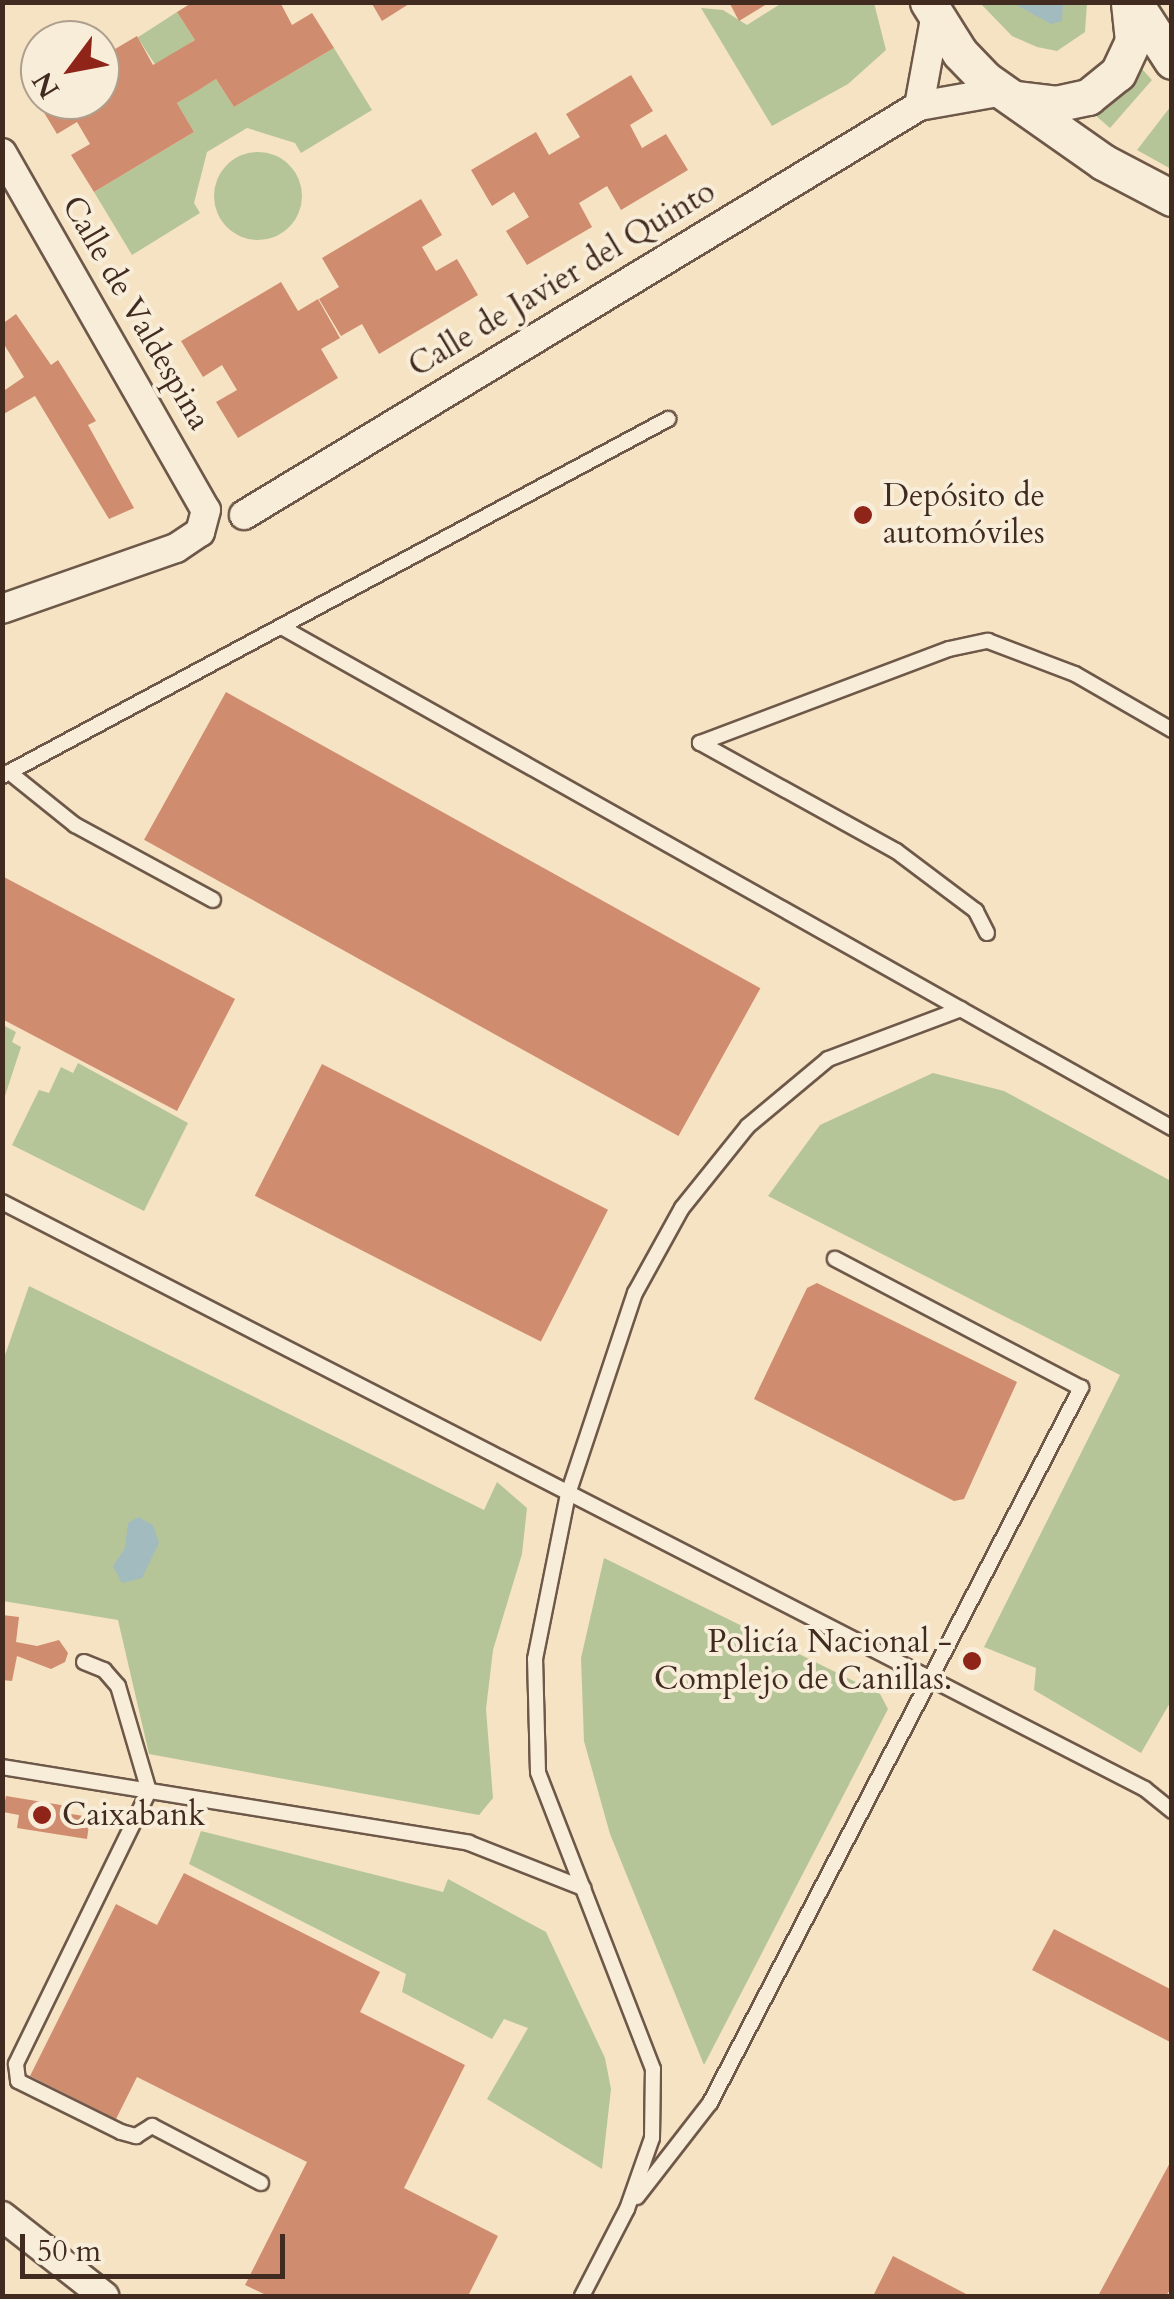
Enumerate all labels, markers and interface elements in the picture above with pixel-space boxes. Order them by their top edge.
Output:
north arrow [20,20,120,120]
text: N [24,64,69,105]
street label: Calle de Javier del Quinto [402,172,722,386]
street label: Calle de Valdespina [53,189,219,437]
place label: Depósito de automóviles [883,478,1045,553]
marker: Depósito de automóviles [852,504,874,526]
place label: Policía Nacional - Complejo de Canillas. [654,1624,952,1699]
marker: Policía Nacional - Complejo de Canillas. [961,1650,983,1672]
place label: Caixabank [62,1796,205,1834]
marker: Caixabank [31,1804,53,1826]
scale bar [25,2214,290,2276]
text: 50 m [37,2231,101,2272]

